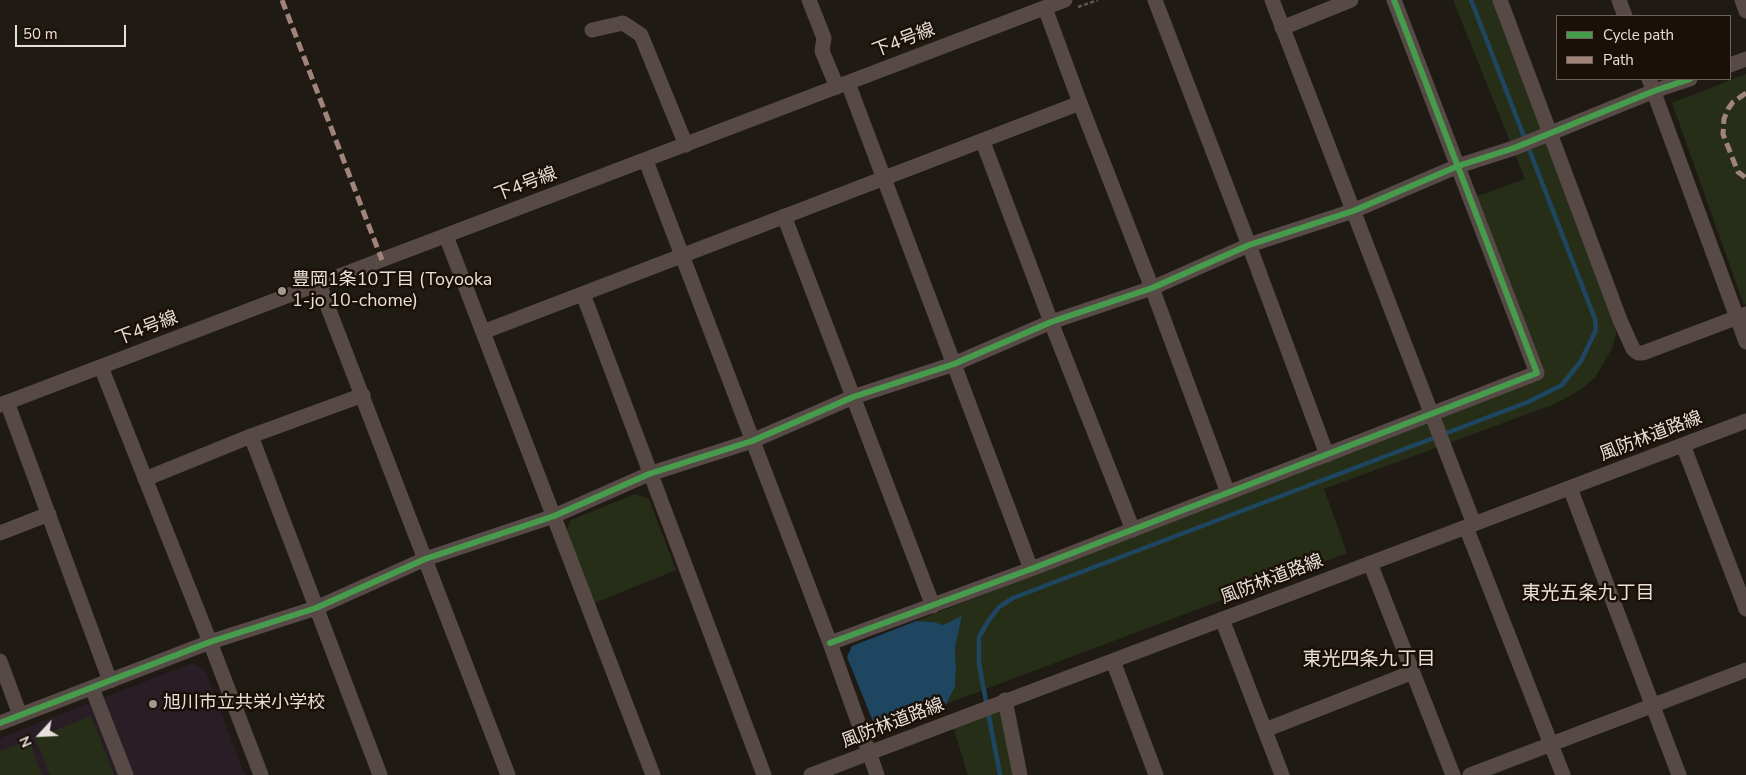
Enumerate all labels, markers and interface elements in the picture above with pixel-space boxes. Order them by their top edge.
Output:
scale bar [18,15,129,47]
legend [1556,15,1731,80]
street label: 下4号線 [870,19,938,63]
text: 50 m [23,24,58,44]
text: Cycle path [1603,25,1674,45]
text: Path [1603,50,1634,70]
street label: 下4号線 [492,163,560,207]
place label: 豊岡1条10丁目 (Toyooka 1-jo 10-chome) [292,270,492,312]
marker: 豊岡1条10丁目 (Toyooka 1-jo 10-chome) [276,285,288,297]
street label: 下4号線 [113,307,181,351]
street label: 風防林道路線 [1597,408,1705,466]
street label: 風防林道路線 [1218,551,1326,609]
district label: 東光五条九丁目 [1522,583,1654,605]
district label: 東光四条九丁目 [1303,649,1435,671]
place label: 旭川市立共栄小学校 [163,693,325,715]
street label: 風防林道路線 [839,695,947,753]
marker: 旭川市立共栄小学校 [147,698,159,710]
north arrow [15,710,65,760]
text: N [15,733,37,750]

